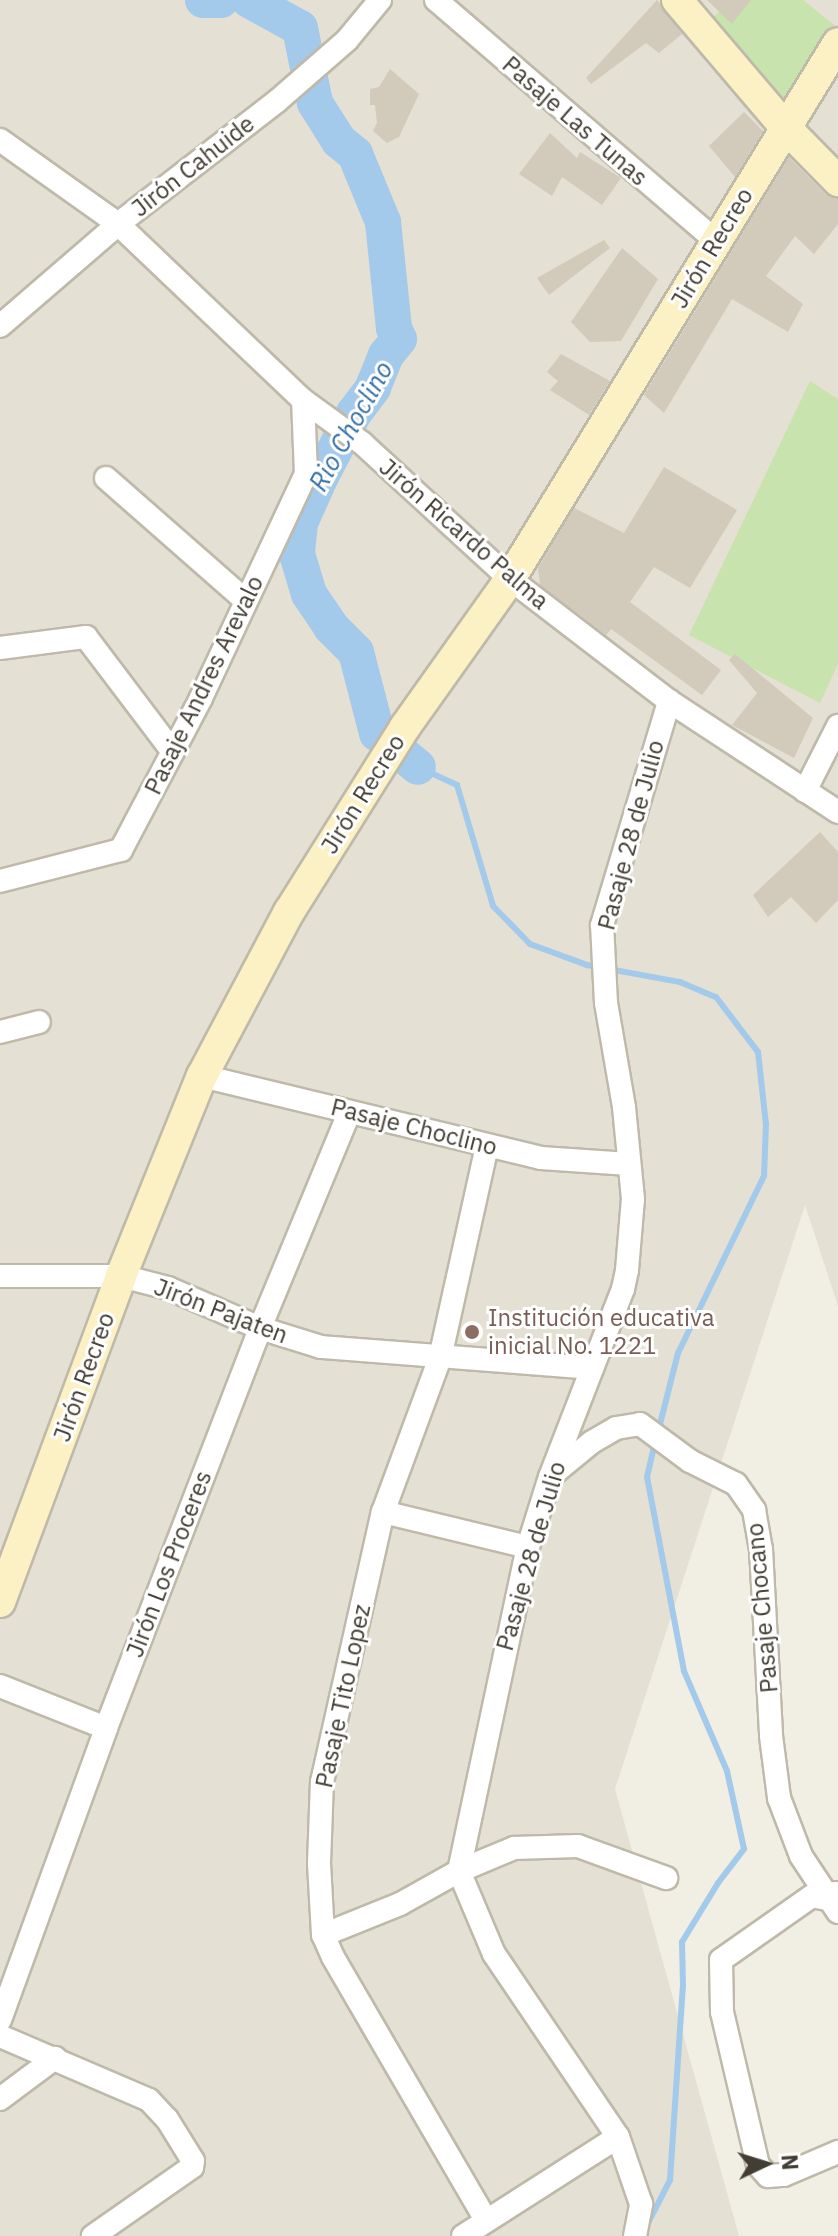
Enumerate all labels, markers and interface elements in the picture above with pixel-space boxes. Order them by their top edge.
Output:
street label: Pasaje Las Tunas [497,50,653,192]
street label: Jirón Cahuide [126,109,260,223]
street label: Jirón Recreo [665,183,759,313]
water label: Rio Choclino [303,356,399,496]
street label: Jirón Ricardo Palma [373,453,555,615]
street label: Pasaje Andres Arevalo [138,571,270,799]
street label: Jirón Recreo [315,729,411,859]
street label: Pasaje 28 de Julio [592,737,670,933]
street label: Pasaje Choclino [328,1092,500,1162]
street label: Jirón Pajaten [150,1272,292,1350]
place label: Institución educativa inicial No. 1221 [488,1304,714,1360]
street label: Jirón Recreo [47,1309,121,1445]
marker: Institución educativa inicial No. 1221 [463,1323,481,1341]
street label: Pasaje 28 de Julio [490,1458,572,1654]
street label: Jirón Los Proceres [120,1467,218,1661]
street label: Pasaje Chocano [740,1522,784,1694]
street label: Pasaje Tito Lopez [309,1602,377,1790]
north arrow [726,2124,806,2204]
text: N [775,2153,805,2171]

